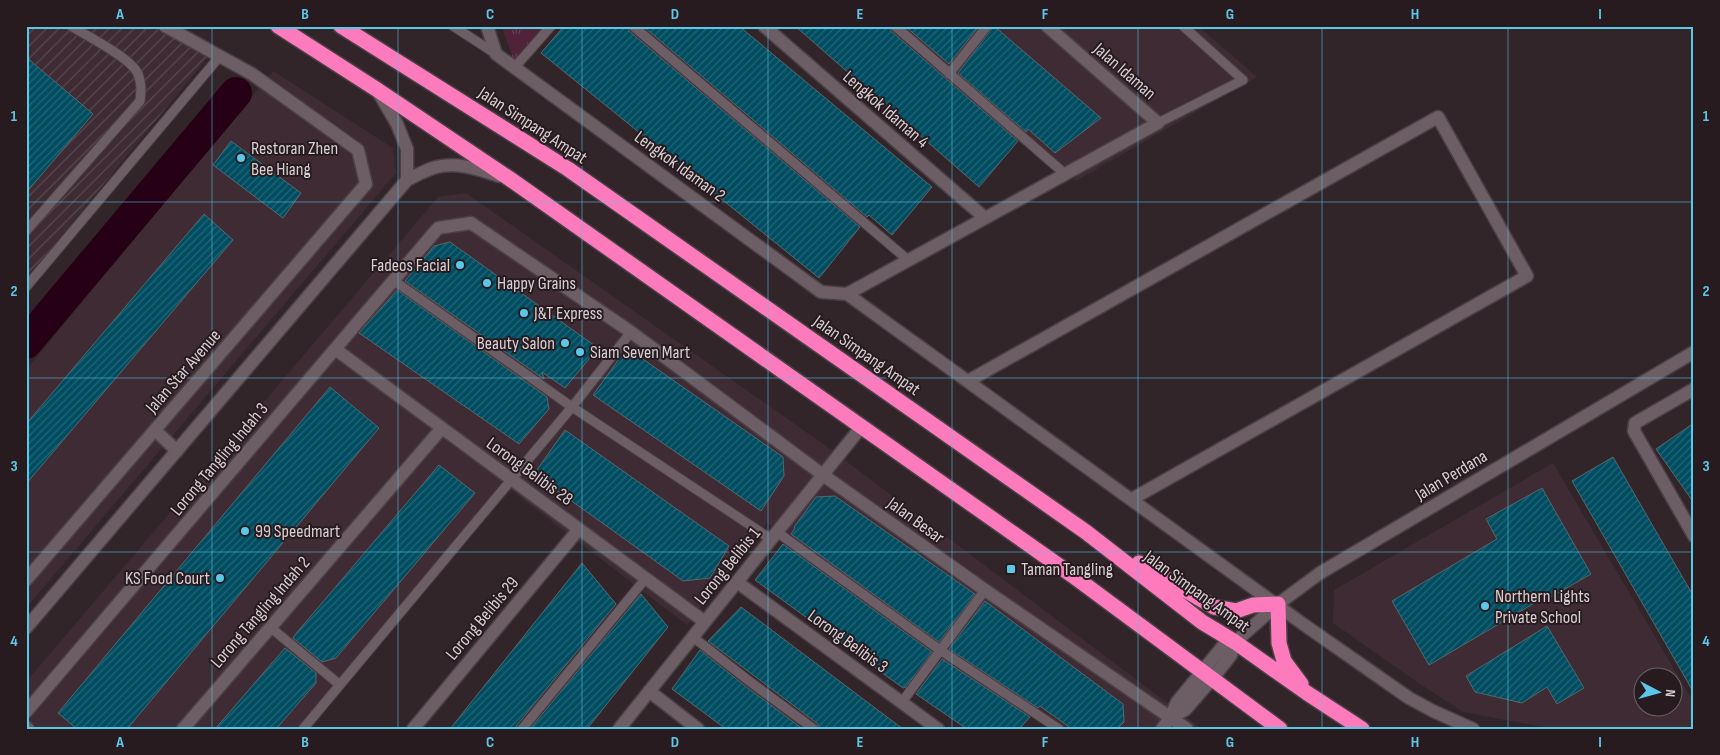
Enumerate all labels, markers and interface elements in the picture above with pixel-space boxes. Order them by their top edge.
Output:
text: A [115,5,124,24]
text: B [301,5,309,24]
text: C [486,5,494,24]
text: D [671,5,679,24]
text: E [857,5,864,24]
text: F [1042,5,1049,24]
text: G [1226,5,1234,24]
text: H [1411,5,1419,24]
text: I [1598,5,1602,24]
street label: Jalan Idaman [1088,38,1160,104]
street label: Lengkok Idaman 4 [838,66,933,153]
street label: Jalan Simpang Ampat [473,82,592,169]
text: 1 [11,107,18,126]
text: 1 [1703,107,1710,126]
street label: Lengkok Idaman 2 [630,126,729,206]
place label: Restoran Zhen Bee Hiang [251,138,338,180]
marker: Restoran Zhen Bee Hiang [235,152,247,164]
place label: Fadeos Facial [371,255,450,276]
marker: Fadeos Facial [454,259,466,271]
place label: Happy Grains [497,273,576,294]
marker: Happy Grains [481,277,493,289]
text: 2 [10,282,18,301]
text: 2 [1702,282,1710,301]
place label: J&T Express [533,303,603,324]
marker: J&T Express [518,307,530,319]
street label: Jalan Simpang Ampat [808,310,925,400]
street label: Jalan Star Avenue [141,325,225,418]
place label: Beauty Salon [477,333,555,354]
marker: Beauty Salon [559,337,571,349]
place label: Siam Seven Mart [590,342,691,363]
marker: Siam Seven Mart [574,346,586,358]
street label: Lorong Tangling Indah 3 [166,399,273,520]
street label: Lorong Belibis 28 [482,433,577,510]
street label: Jalan Perdana [1411,446,1491,506]
text: 3 [10,457,18,476]
text: 3 [1702,457,1710,476]
street label: Jalan Besar [882,492,948,548]
place label: 99 Speedmart [255,521,341,542]
street label: Lorong Belibis 1 [690,523,765,609]
marker: 99 Speedmart [239,525,251,537]
street label: Jalan Simpang Ampat [1139,545,1254,637]
street label: Lorong Tangling Indah 2 [206,552,314,672]
place label: Taman Tangling [1021,559,1113,580]
marker: Taman Tangling [1005,563,1017,575]
place label: KS Food Court [125,568,211,589]
marker: KS Food Court [214,572,226,584]
street label: Lorong Belibis 29 [442,573,523,664]
place label: Northern Lights Private School [1495,586,1590,628]
marker: Northern Lights Private School [1479,600,1491,612]
street label: Lorong Belibis 3 [803,605,892,678]
text: 4 [10,632,18,651]
text: 4 [1702,632,1710,651]
north arrow [1632,668,1682,718]
text: N [1662,689,1679,698]
text: A [115,733,124,752]
text: B [301,733,309,752]
text: C [486,733,494,752]
text: D [671,733,679,752]
text: E [857,733,864,752]
text: F [1042,733,1049,752]
text: G [1226,733,1234,752]
text: H [1411,733,1419,752]
text: I [1598,733,1602,752]

